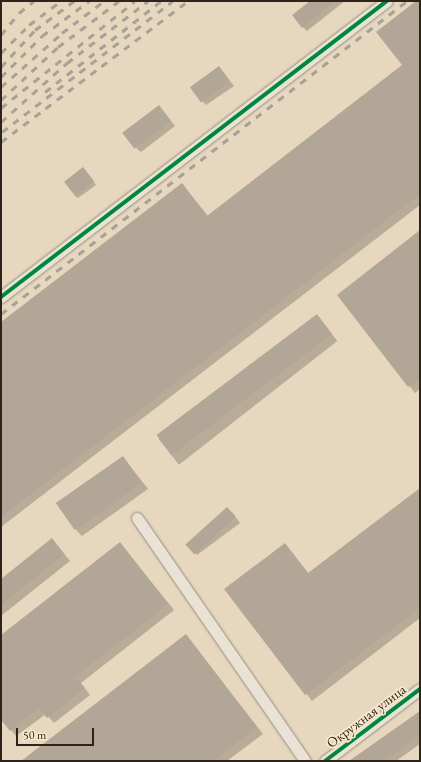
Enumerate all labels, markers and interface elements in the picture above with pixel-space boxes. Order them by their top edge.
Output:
street label: Окружная улица [323,681,409,751]
scale bar [18,720,96,746]
text: 50 m [23,727,46,743]

